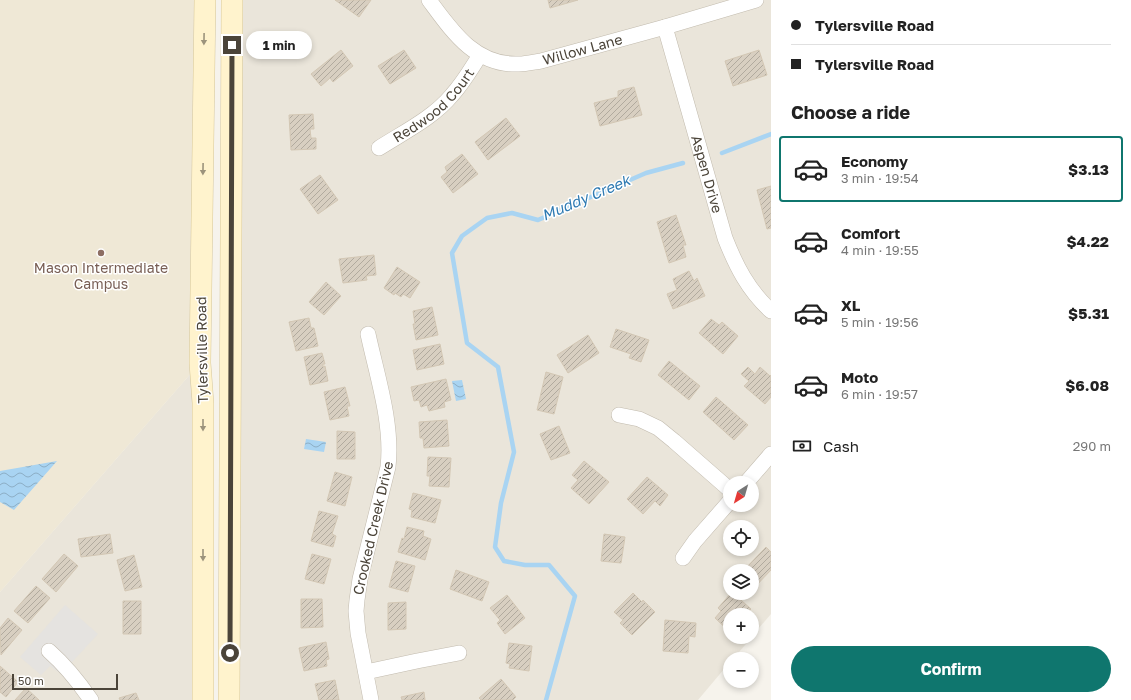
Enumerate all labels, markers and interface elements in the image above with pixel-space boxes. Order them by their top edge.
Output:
text: Tylersville Road [815,16,934,34]
street label: Willow Lane [541,30,624,68]
callout: 1 min [246,31,312,59]
one-way arrow [201,33,208,45]
route end [223,36,241,54]
text: 1 min [263,37,295,53]
text: Tylersville Road [815,55,934,73]
street label: Redwood Court [390,65,477,146]
text: Choose a ride [791,101,910,123]
street label: Aspen Drive [688,133,726,215]
icon: car [793,151,829,187]
text: Economy [841,152,908,170]
text: $3.13 [1068,160,1109,178]
one-way arrow [200,163,206,176]
water label: Muddy Creek [539,170,634,225]
text: 3 min · 19:54 [841,170,919,186]
icon: car [793,223,829,259]
text: Comfort [841,224,900,242]
text: $4.22 [1066,232,1109,250]
text: 4 min · 19:55 [841,242,919,258]
marker: Mason Intermediate Campus [96,248,106,258]
place label: Mason Intermediate Campus [34,259,168,292]
icon: car [793,295,829,331]
street label: Tylersville Road [192,296,211,404]
text: XL [841,296,860,314]
text: $5.31 [1068,304,1109,322]
text: 5 min · 19:56 [841,314,919,330]
icon: car [793,367,829,403]
text: Moto [841,368,878,386]
text: $6.08 [1065,376,1109,394]
text: 6 min · 19:57 [841,386,918,402]
one-way arrow [200,419,206,432]
icon: cash [791,435,813,457]
text: Cash [823,437,859,455]
text: 290 m [1073,438,1111,454]
street label: Crooked Creek Drive [349,459,396,596]
north arrow [723,476,759,512]
map controls [723,476,759,688]
button: locate [723,520,759,556]
one-way arrow [200,549,206,562]
button: layers [723,564,759,600]
button: + [723,608,759,644]
route start [221,644,239,662]
button: Confirm [791,646,1111,692]
button: − [723,652,759,688]
scale bar [12,672,118,691]
text: 50 m [18,674,44,687]

